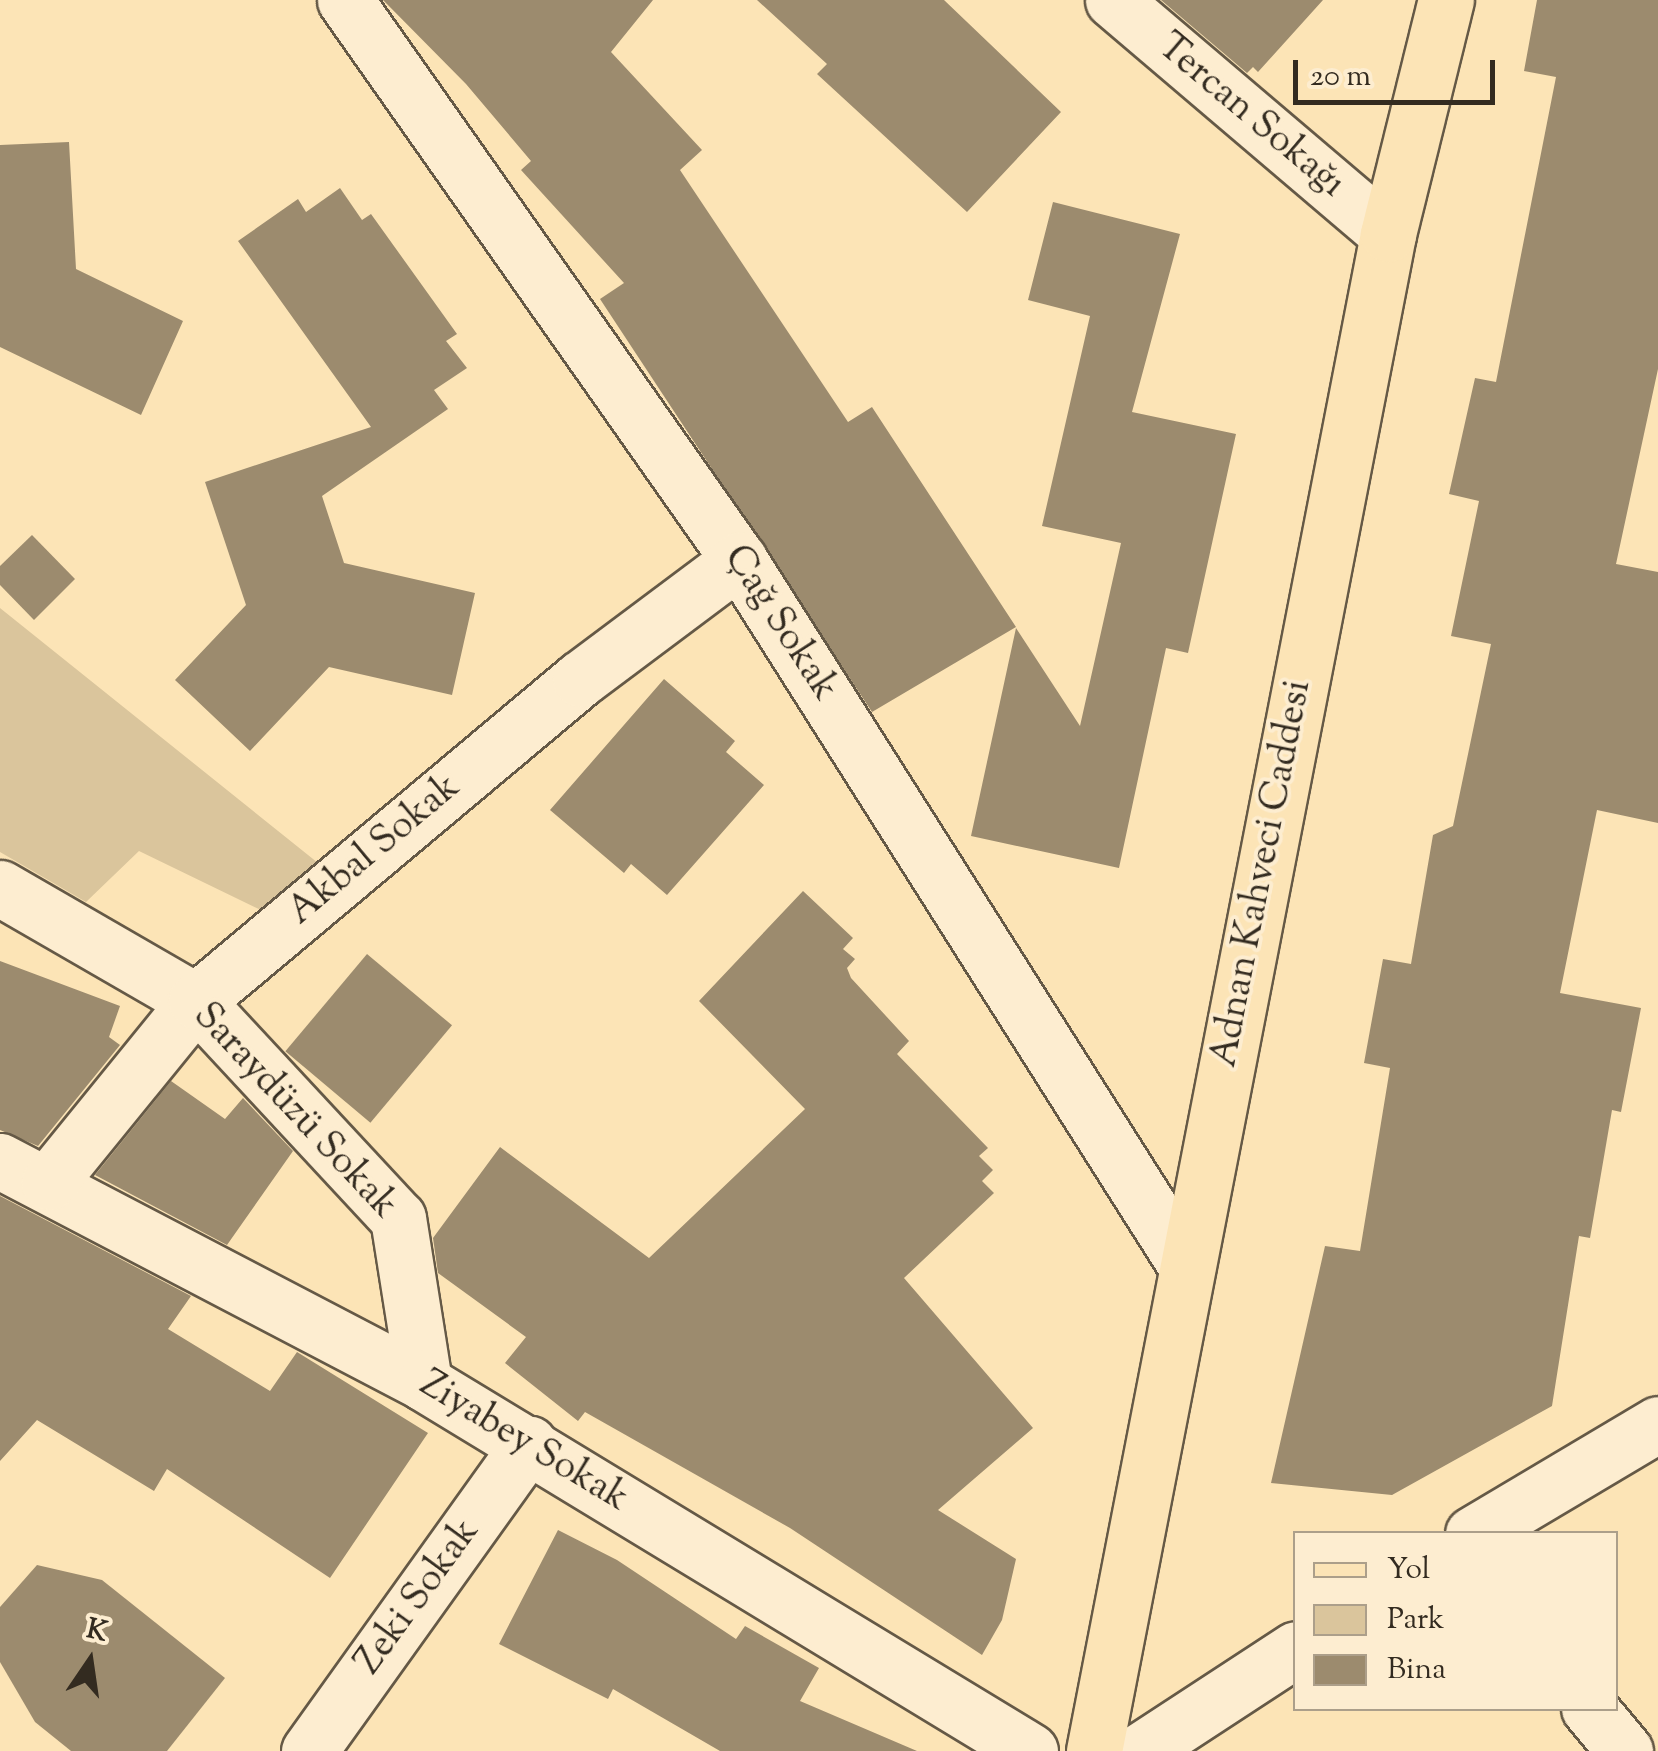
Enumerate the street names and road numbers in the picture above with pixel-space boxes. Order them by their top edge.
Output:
street label: Tercan Sokağı [1147,25,1353,209]
street label: Çağ Sokak [712,538,846,710]
street label: Adnan Kahveci Caddesi [1203,677,1323,1071]
street label: Akbal Sokak [280,766,470,936]
street label: Saraydüzü Sokak [182,995,406,1229]
street label: Ziyabey Sokak [410,1363,636,1523]
street label: Zeki Sokak [347,1512,491,1684]

